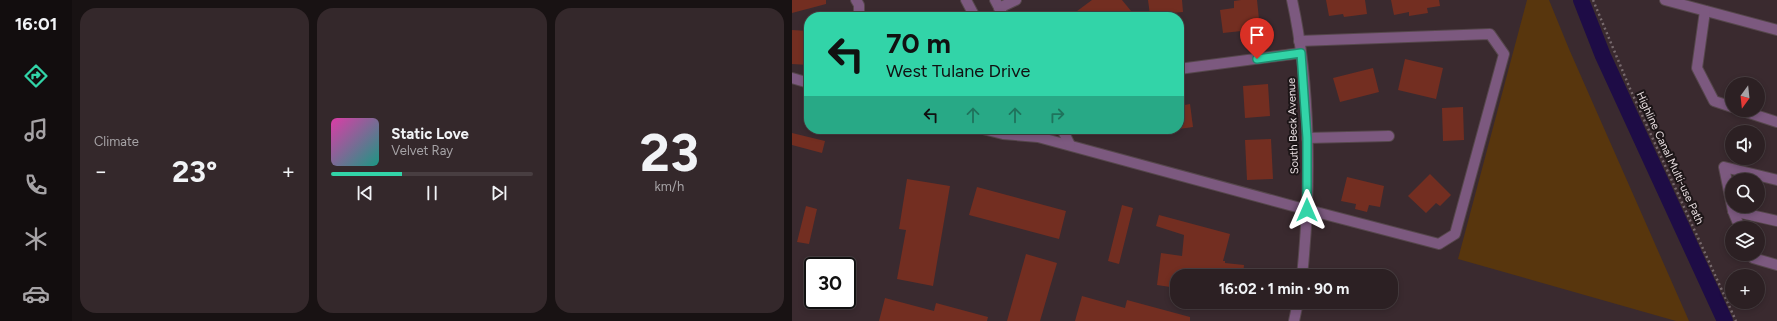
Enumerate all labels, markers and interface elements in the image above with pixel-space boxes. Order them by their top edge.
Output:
text: 16:01 [15,13,57,35]
pin [1240,18,1274,59]
icon: arrive [1246,24,1268,46]
text: 70 m [886,26,951,60]
icon: left [820,28,872,80]
text: West Tulane Drive [886,60,1030,82]
icon: directions [22,62,50,90]
north arrow [1725,77,1765,117]
map controls [1725,77,1765,309]
street label: South Beck Avenue [1285,78,1301,174]
street label: Highline Canal Multi-use Path [1633,90,1707,226]
icon: left [920,104,942,126]
icon: ahead [962,104,984,126]
icon: ahead [1004,104,1026,126]
icon: right [1046,104,1068,126]
icon: music [22,116,50,144]
text: 23 [640,122,699,184]
text: Static Love [391,125,469,143]
button: sound [1725,125,1765,165]
text: Climate [94,134,139,149]
text: Velvet Ray [391,143,453,158]
text: 23° [172,153,217,190]
text: − [94,158,108,185]
text: + [282,158,295,185]
icon: phone [22,171,50,199]
button: search [1725,173,1765,213]
text: km/h [654,179,684,194]
icon: previous [354,182,376,204]
icon: pause [421,182,443,204]
icon: next [488,182,510,204]
position arrow [1286,189,1328,231]
button: layers [1725,221,1765,261]
icon: climate [22,225,50,253]
speed limit sign: 30 [804,257,856,309]
button: + [1725,269,1765,309]
icon: car [22,280,50,308]
text: 16:02 · 1 min · 90 m [1219,280,1349,298]

